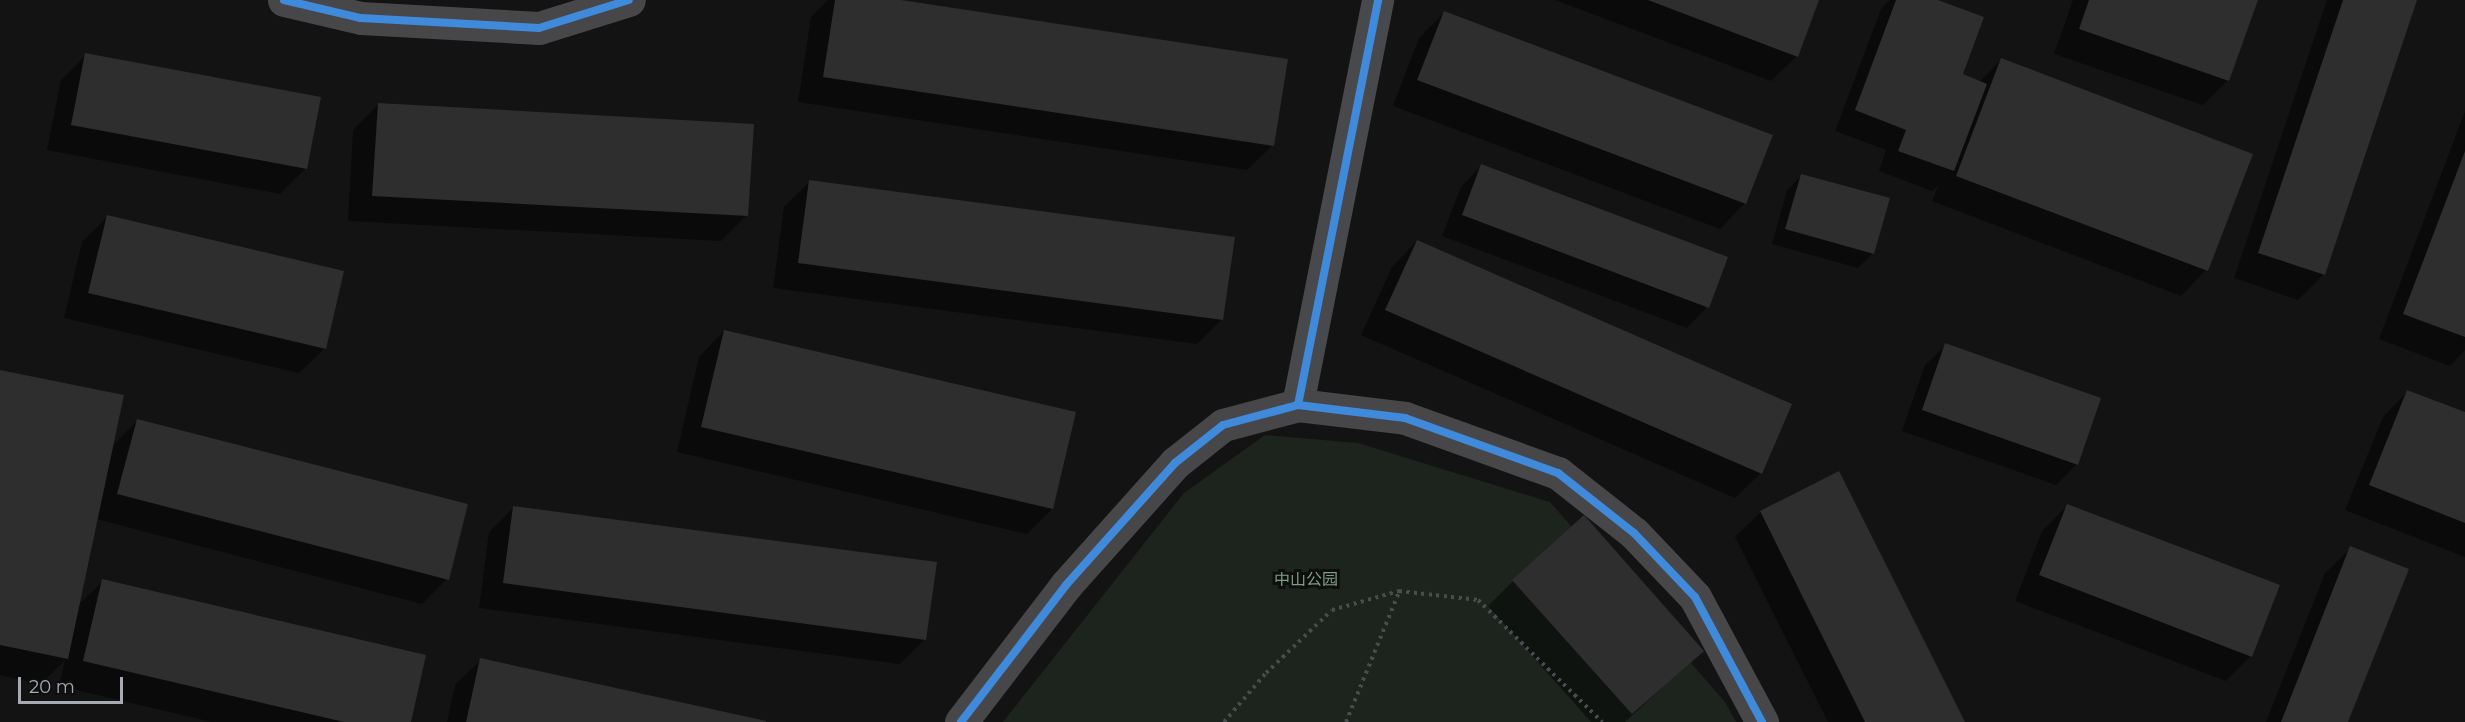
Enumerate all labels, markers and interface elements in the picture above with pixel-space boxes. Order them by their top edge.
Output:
park label: 中山公园 [1274,570,1338,590]
scale bar [21,665,126,703]
text: 20 m [29,676,75,698]

